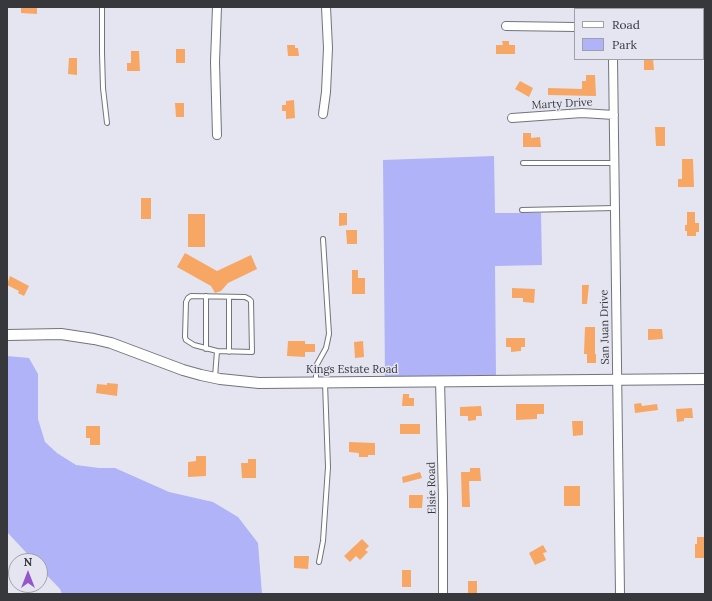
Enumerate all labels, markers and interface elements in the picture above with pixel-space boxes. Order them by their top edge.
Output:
legend [574,8,704,60]
text: Road [612,17,640,32]
text: Park [612,37,637,52]
street label: Marty Drive [531,96,593,112]
street label: San Juan Drive [598,289,612,365]
street label: Kings Estate Road [306,363,398,377]
street label: Elsie Road [425,462,439,514]
north arrow [8,553,48,593]
text: N [24,555,32,569]

